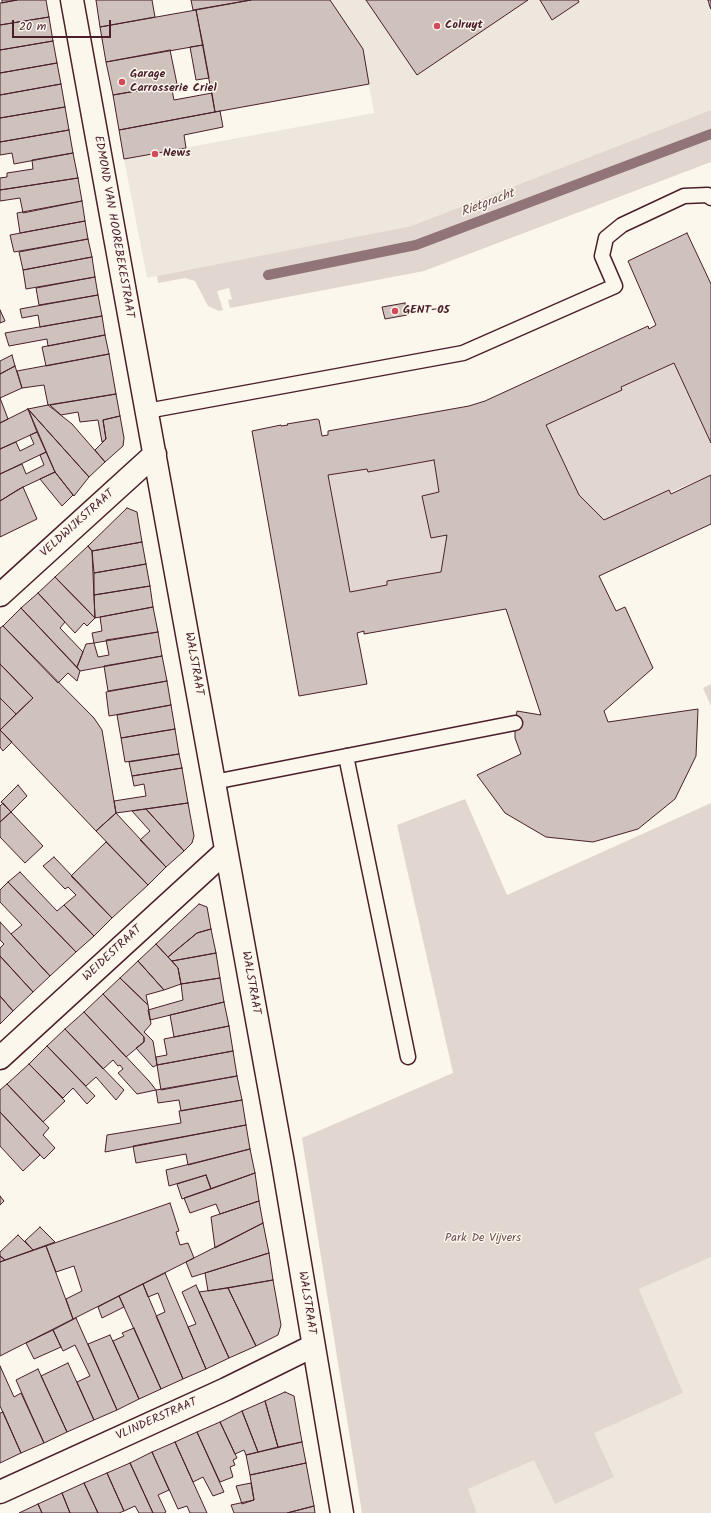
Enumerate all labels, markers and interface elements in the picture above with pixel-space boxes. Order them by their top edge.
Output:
scale bar [14,12,113,38]
text: 20 m [19,17,46,36]
place label: Colruyt [445,19,483,33]
marker: Colruyt [432,21,442,31]
place label: Garage Carrosserie Criel [130,68,217,96]
marker: Garage Carrosserie Criel [117,77,127,87]
street label: EDMOND VAN HOOREBEKESTRAAT [90,135,136,319]
place label: News [163,147,191,161]
marker: News [150,149,160,159]
water label: Rietgracht [459,187,517,221]
place label: GENT-05 [403,304,449,318]
marker: GENT-05 [390,306,400,316]
street label: VELDWIJKSTRAAT [38,487,118,561]
street label: WALSTRAAT [180,631,206,697]
street label: WEIDESTRAAT [80,923,146,985]
street label: WALSTRAAT [237,950,263,1016]
park label: Park De Vijvers [445,1232,521,1246]
street label: WALSTRAAT [294,1270,318,1336]
street label: VLINDERSTRAAT [114,1396,200,1444]

